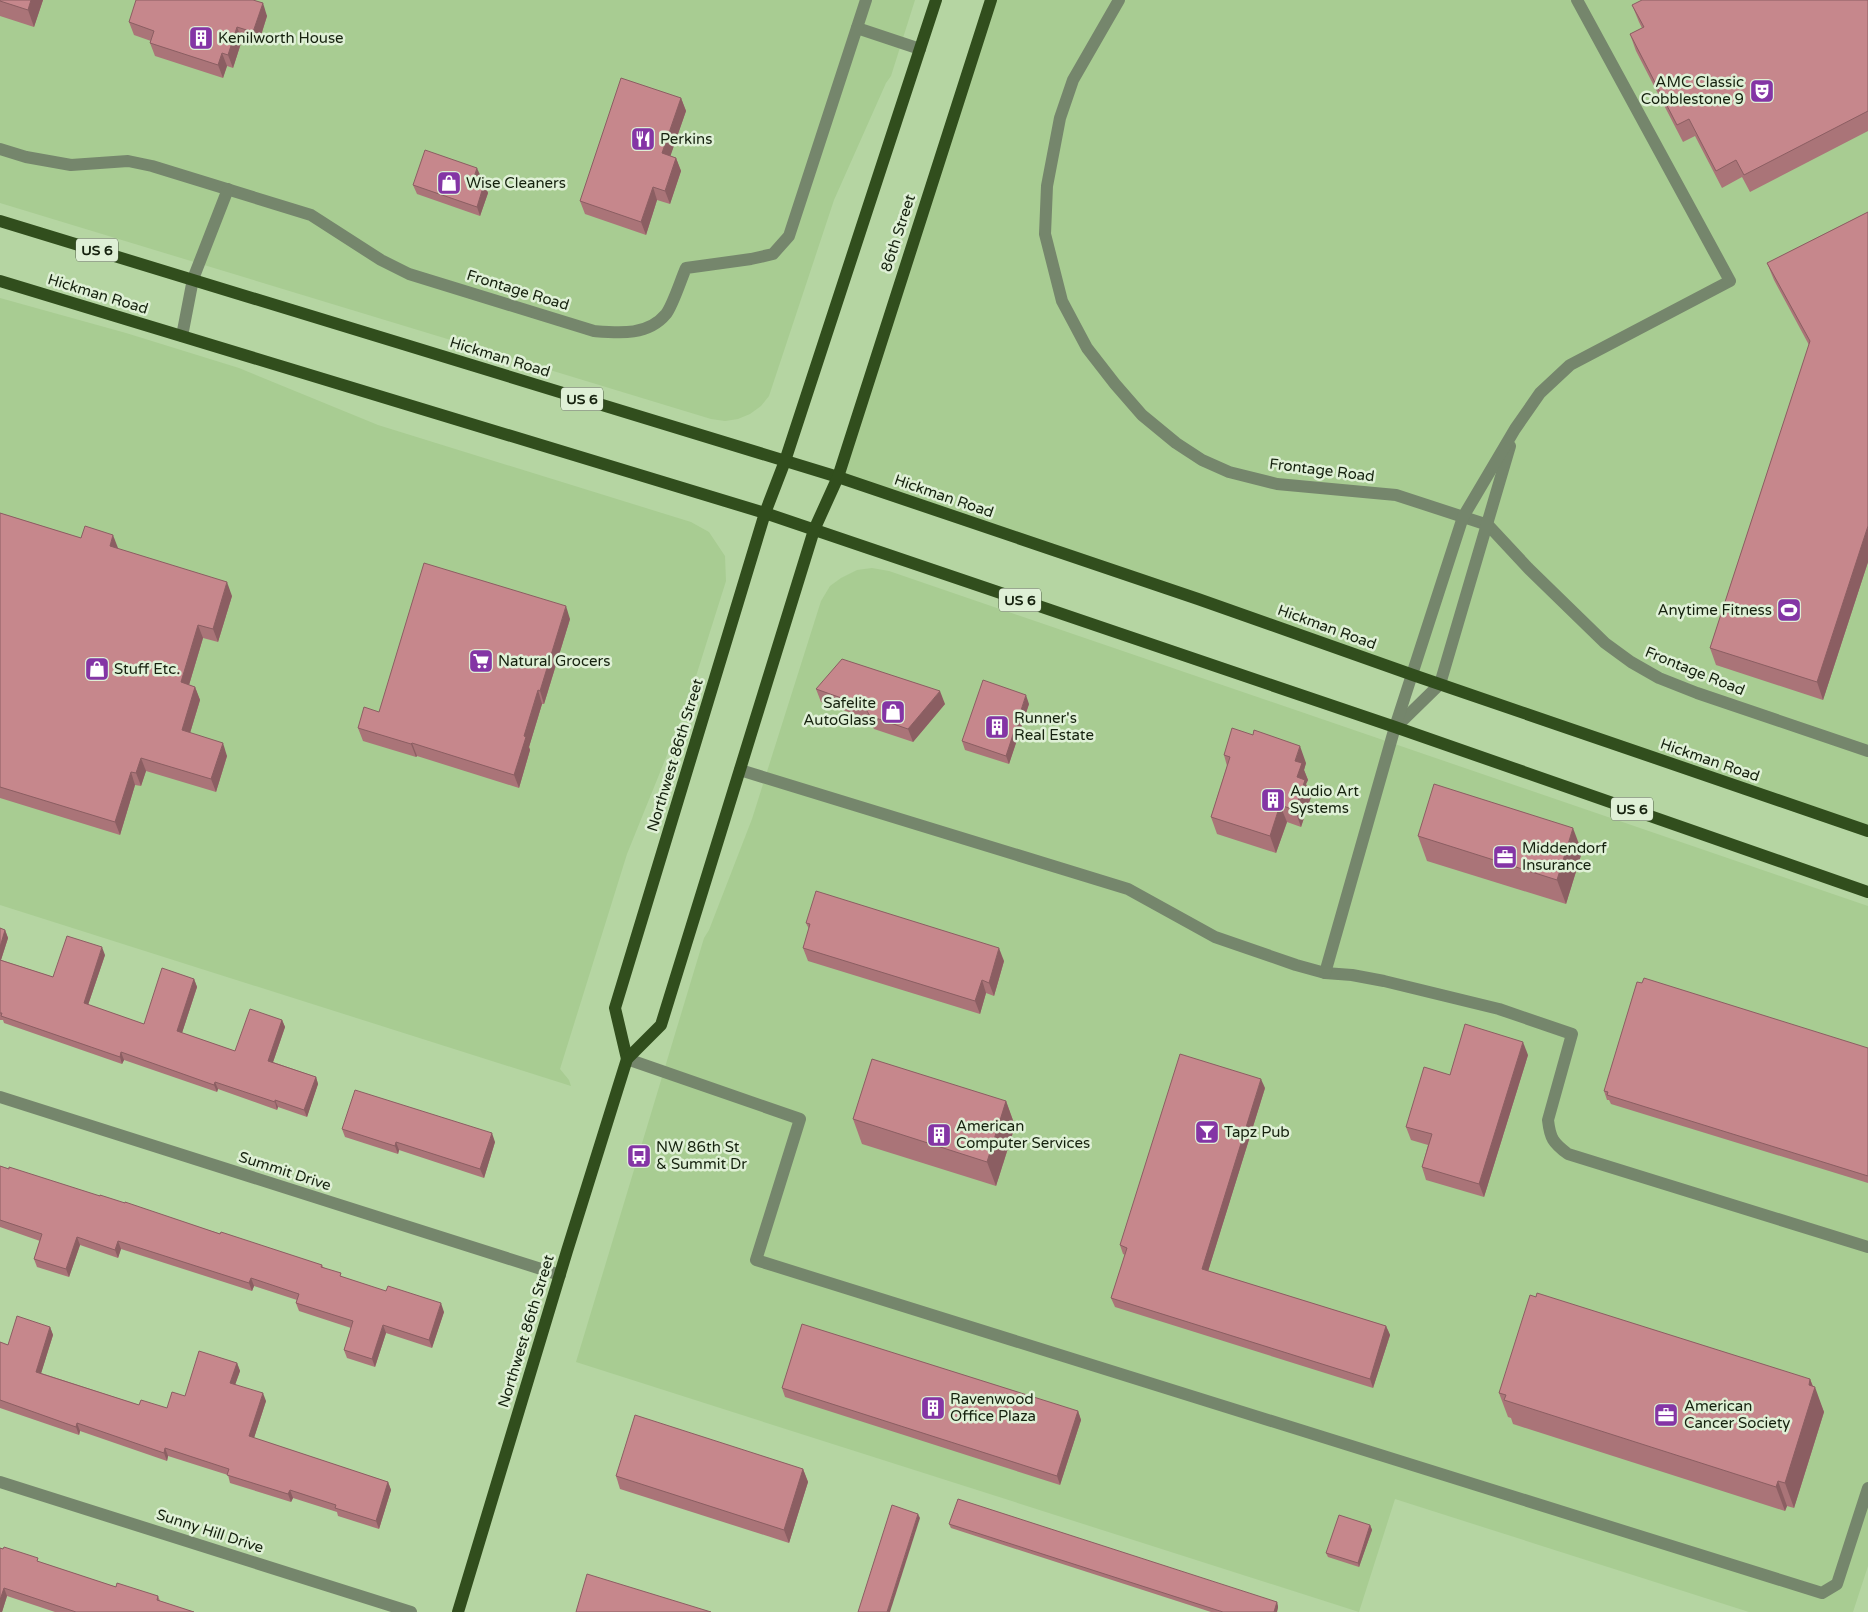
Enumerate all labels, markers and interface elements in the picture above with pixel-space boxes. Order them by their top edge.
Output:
building icon: Kenilworth House [188,25,214,51]
place label: Kenilworth House [218,29,344,47]
place label: AMC Classic Cobblestone 9 [1641,73,1744,108]
theatre icon: AMC Classic Cobblestone 9 [1749,78,1775,104]
restaurant icon: Perkins [630,126,656,152]
place label: Perkins [660,130,712,148]
shop icon: Wise Cleaners [436,170,462,196]
place label: Wise Cleaners [466,174,566,192]
street label: 86th Street [877,192,919,274]
road number: US 6 [76,238,118,262]
street label: Frontage Road [465,266,571,314]
street label: Hickman Road [46,270,150,318]
street label: Hickman Road [448,333,552,381]
road number: US 6 [561,388,603,410]
street label: Frontage Road [1268,455,1376,485]
street label: Hickman Road [892,471,996,521]
road number: US 6 [999,588,1041,612]
sports icon: Anytime Fitness [1776,597,1802,623]
street label: Hickman Road [1275,601,1379,653]
place label: Anytime Fitness [1657,601,1772,619]
street label: Frontage Road [1642,643,1748,699]
supermarket icon: Natural Grocers [468,648,494,674]
place label: Natural Grocers [498,652,610,670]
shop icon: Stuff Etc. [84,656,110,682]
place label: Stuff Etc. [114,660,180,678]
street label: Northwest 86th Street [643,676,707,834]
place label: Safelite AutoGlass [803,694,876,729]
shop icon: Safelite AutoGlass [880,699,906,725]
place label: Runner's Real Estate [1014,709,1094,744]
building icon: Runner's Real Estate [984,714,1010,740]
street label: Hickman Road [1658,735,1762,785]
place label: Audio Art Systems [1290,782,1359,817]
building icon: Audio Art Systems [1260,787,1286,813]
road number: US 6 [1611,798,1653,821]
place label: Middendorf Insurance [1522,839,1607,874]
office icon: Middendorf Insurance [1492,844,1518,870]
place label: American Computer Services [956,1117,1090,1152]
bar icon: Tapz Pub [1194,1119,1220,1145]
building icon: American Computer Services [926,1122,952,1148]
place label: Tapz Pub [1224,1123,1290,1141]
place label: NW 86th St & Summit Dr [656,1138,747,1173]
bus stop icon: NW 86th St & Summit Dr [626,1143,652,1169]
street label: Summit Drive [237,1148,333,1194]
street label: Northwest 86th Street [494,1252,558,1410]
place label: Ravenwood Office Plaza [950,1390,1036,1425]
building icon: Ravenwood Office Plaza [920,1395,946,1421]
place label: American Cancer Society [1684,1397,1790,1432]
office icon: American Cancer Society [1653,1402,1679,1428]
street label: Sunny Hill Drive [154,1505,266,1557]

